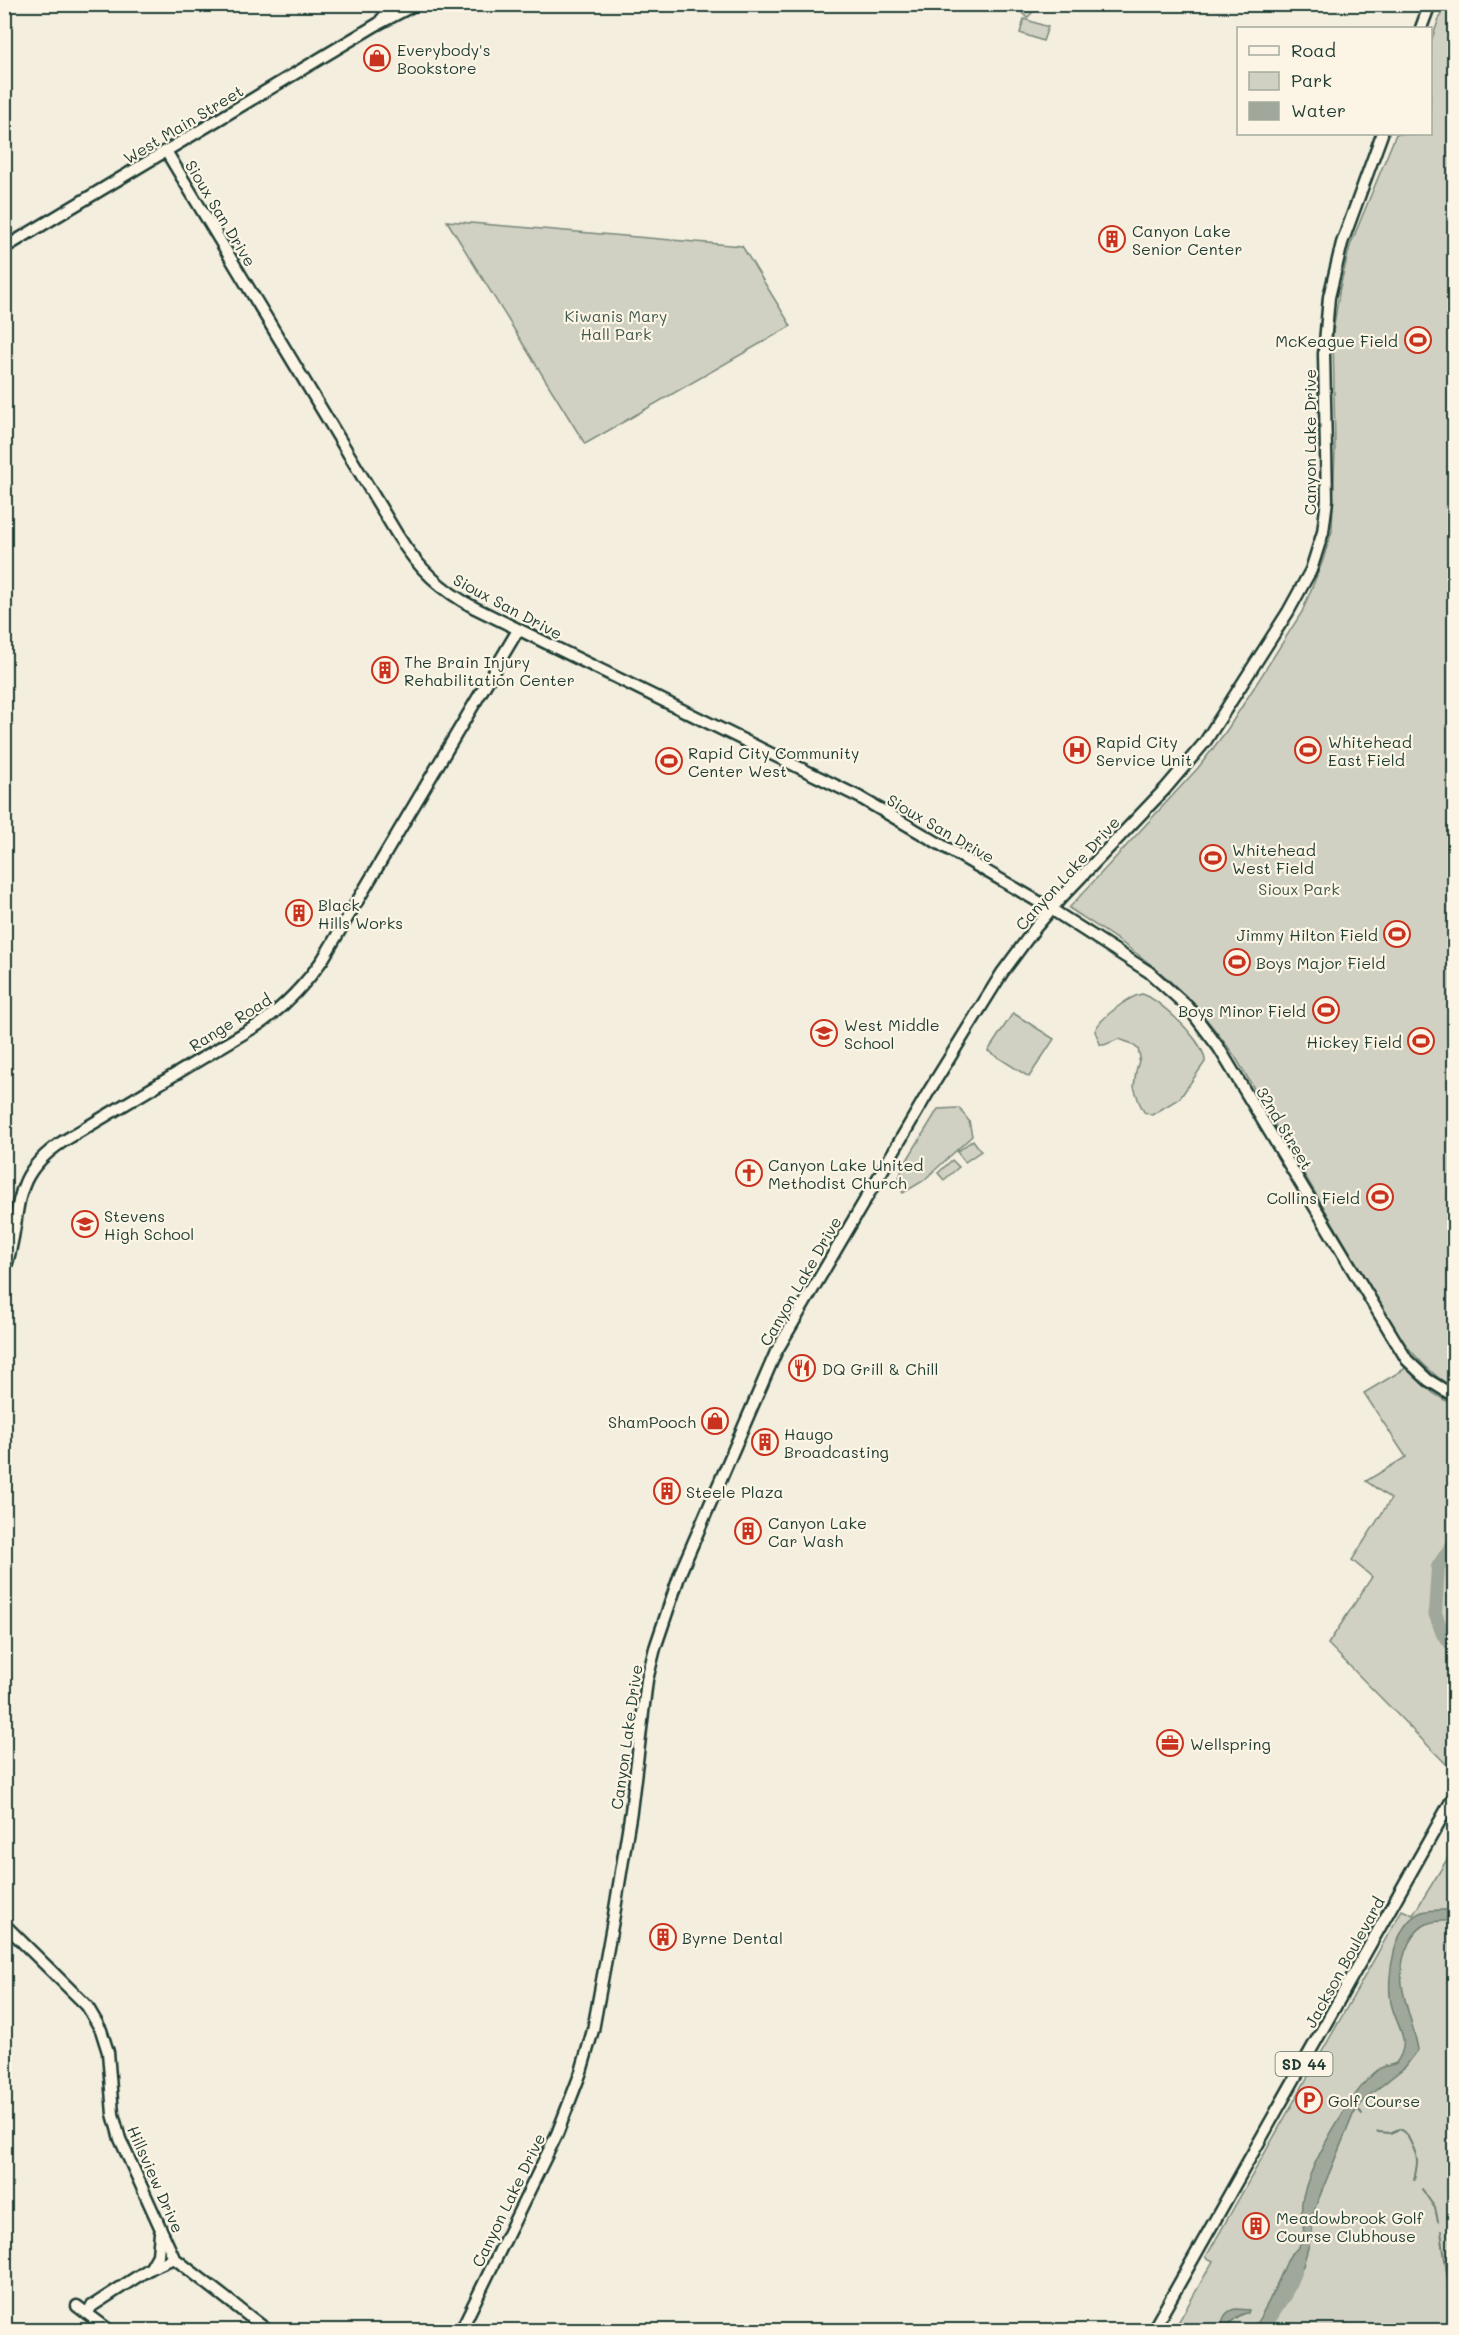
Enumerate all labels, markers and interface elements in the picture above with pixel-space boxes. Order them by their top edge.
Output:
legend [1237,27,1432,135]
text: Road [1291,38,1336,62]
place label: Everybody's Bookstore [397,39,490,78]
shop icon: Everybody's Bookstore [362,43,392,73]
text: Park [1291,68,1332,92]
street label: West Main Street [119,80,247,168]
text: Water [1291,98,1346,122]
street label: Sioux San Drive [181,156,261,270]
place label: Canyon Lake Senior Center [1132,220,1242,259]
building icon: Canyon Lake Senior Center [1097,224,1127,254]
park label: Kiwanis Mary Hall Park [565,305,667,344]
sports icon: McKeague Field [1403,325,1433,355]
place label: McKeague Field [1275,330,1398,351]
street label: Canyon Lake Drive [1299,369,1320,515]
street label: Sioux San Drive [450,568,566,644]
place label: The Brain Injury Rehabilitation Center [404,651,575,690]
building icon: The Brain Injury Rehabilitation Center [370,655,400,685]
place label: Rapid City Service Unit [1096,731,1192,770]
place label: Whitehead East Field [1328,731,1412,770]
hospital icon: Rapid City Service Unit [1062,735,1092,765]
sports icon: Whitehead East Field [1293,735,1323,765]
place label: Rapid City Community Center West [688,742,859,781]
sports icon: Rapid City Community Center West [654,746,684,776]
street label: Sioux San Drive [884,789,998,867]
street label: Canyon Lake Drive [1010,812,1124,934]
place label: Whitehead West Field [1232,839,1316,878]
sports icon: Whitehead West Field [1198,843,1228,873]
park label: Sioux Park [1258,878,1340,899]
place label: Black Hills Works [318,894,403,933]
building icon: Black Hills Works [284,898,314,928]
sports icon: Jimmy Hilton Field [1382,919,1412,949]
place label: Jimmy Hilton Field [1237,924,1378,945]
sports icon: Boys Major Field [1222,947,1252,977]
place label: Boys Major Field [1256,952,1385,973]
street label: Range Road [185,988,275,1056]
sports icon: Boys Minor Field [1311,995,1341,1025]
place label: Boys Minor Field [1178,1000,1306,1021]
place label: West Middle School [844,1014,940,1053]
school or university icon: West Middle School [809,1018,839,1048]
sports icon: Hickey Field [1406,1026,1436,1056]
place label: Hickey Field [1307,1031,1402,1052]
street label: 32nd Street [1252,1083,1318,1173]
place label: Canyon Lake United Methodist Church [768,1154,924,1193]
church icon: Canyon Lake United Methodist Church [734,1158,764,1188]
sports icon: Collins Field [1365,1182,1395,1212]
place label: Collins Field [1266,1187,1360,1208]
place label: Stevens High School [104,1205,194,1244]
school or university icon: Stevens High School [70,1209,100,1239]
street label: Canyon Lake Drive [754,1212,846,1350]
restaurant icon: DQ Grill & Chill [787,1353,817,1383]
place label: DQ Grill & Chill [822,1358,939,1379]
shop icon: ShamPooch [700,1406,730,1436]
place label: ShamPooch [608,1411,696,1432]
place label: Haugo Broadcasting [784,1423,889,1462]
building icon: Haugo Broadcasting [750,1427,780,1457]
building icon: Steele Plaza [652,1476,682,1506]
place label: Steele Plaza [686,1481,784,1502]
place label: Canyon Lake Car Wash [768,1512,867,1551]
building icon: Canyon Lake Car Wash [733,1516,763,1546]
street label: Canyon Lake Drive [605,1663,647,1811]
office icon: Wellspring [1155,1728,1185,1758]
place label: Wellspring [1190,1733,1271,1754]
street label: Jackson Boulevard [1299,1893,1389,2031]
building icon: Byrne Dental [648,1922,678,1952]
place label: Byrne Dental [682,1927,783,1948]
road number: SD 44 [1276,2052,1332,2076]
parking icon: Golf Course [1294,2085,1324,2115]
place label: Golf Course [1328,2090,1420,2111]
street label: Hillsview Drive [123,2122,189,2236]
street label: Canyon Lake Drive [466,2130,550,2270]
place label: Meadowbrook Golf Course Clubhouse [1276,2207,1424,2246]
building icon: Meadowbrook Golf Course Clubhouse [1241,2211,1271,2241]

